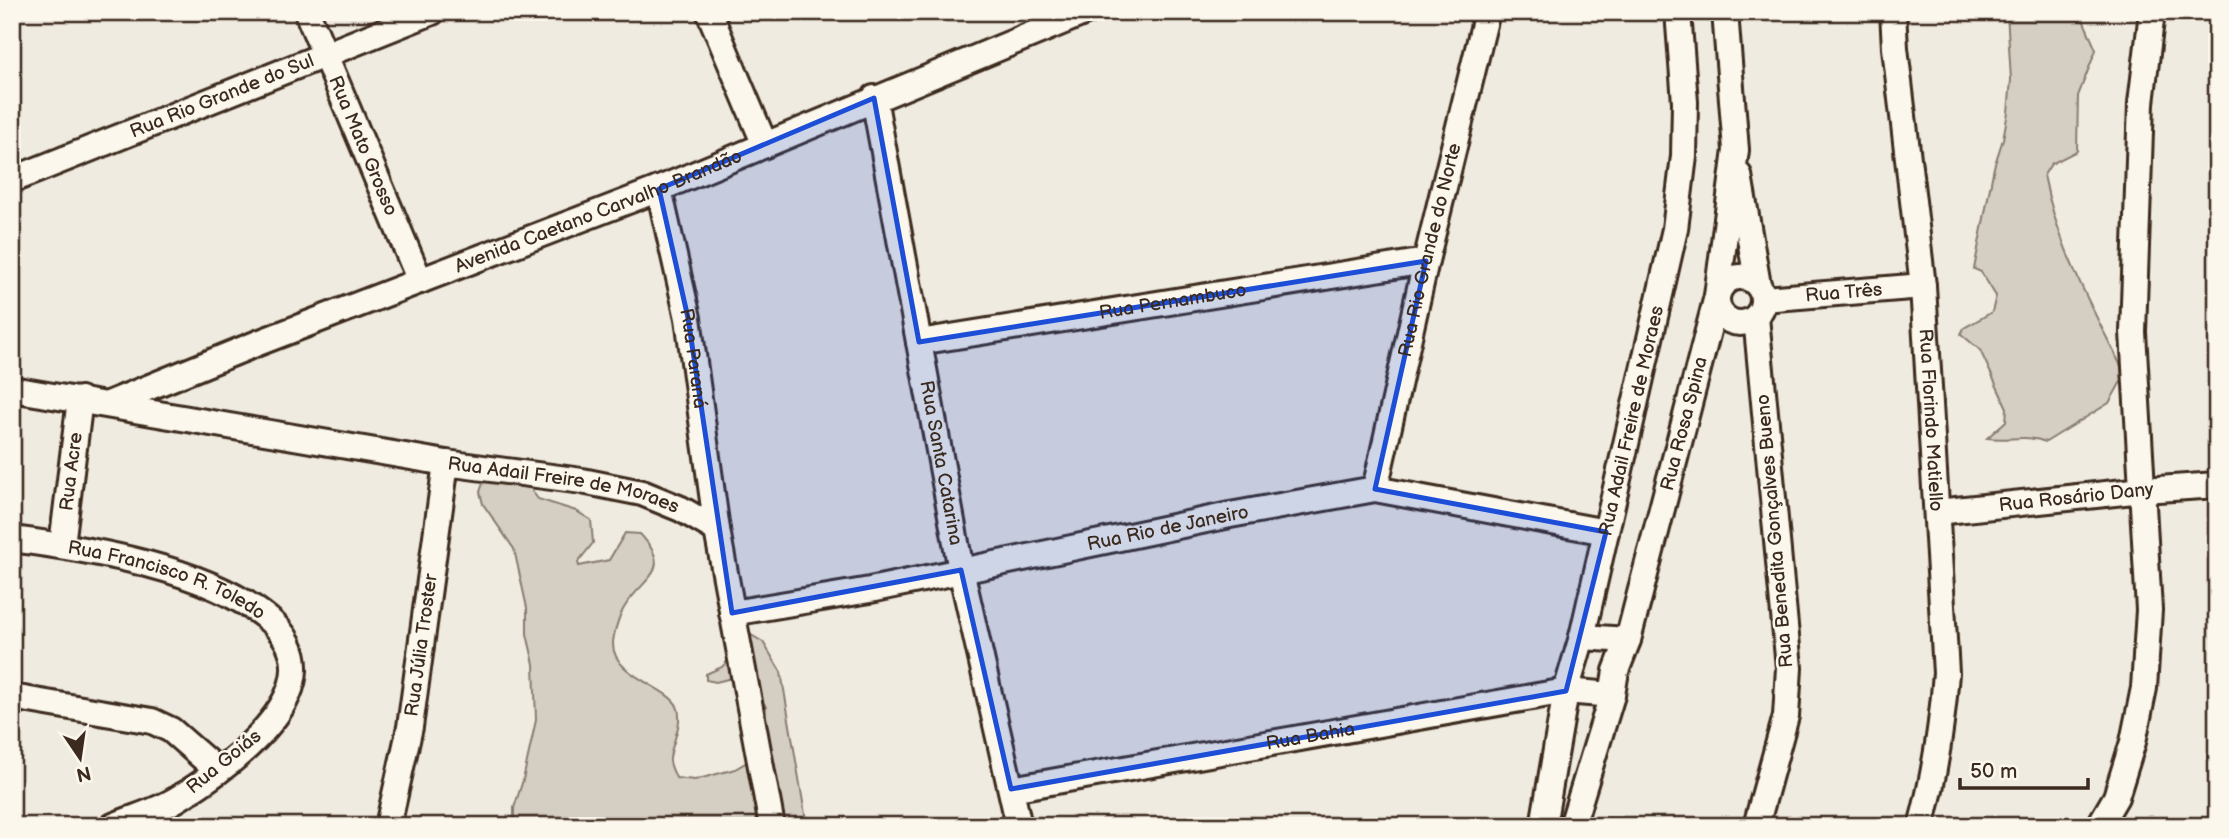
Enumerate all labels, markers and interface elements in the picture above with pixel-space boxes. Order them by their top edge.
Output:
street label: Rua Rio Grande do Sul [126,49,317,143]
street label: Rua Mato Grosso [324,72,403,219]
street label: Rua Rio Grande do Norte [1393,141,1466,359]
street label: Avenida Caetano Carvalho Brandão [452,144,745,278]
street label: Rua Pernambuco [1098,278,1248,325]
street label: Rua Três [1804,278,1883,307]
street label: Rua Adail Freire de Moraes [1594,303,1669,538]
street label: Rua Paraná [675,306,712,410]
street label: Rua Florindo Matiello [1914,328,1948,512]
street label: Rua Rosa Spina [1656,354,1712,493]
street label: Rua Santa Catarina [915,379,968,547]
street label: Rua Benedita Gonçalves Bueno [1752,393,1798,669]
street label: Rua Acre [55,431,87,512]
street label: Rua Adail Freire de Moraes [446,452,683,519]
street label: Rua Rosário Dany [1998,478,2155,517]
street label: Rua Rio de Janeiro [1085,500,1250,556]
street label: Rua Francisco R. Toledo [66,536,270,624]
street label: Rua Júlia Troster [400,571,442,718]
street label: Rua Bahia [1264,717,1356,755]
north arrow [46,722,116,792]
street label: Rua Goiás [182,725,266,799]
scale bar [1960,747,2087,791]
text: 50 m [1970,759,2017,784]
text: N [74,760,93,786]

